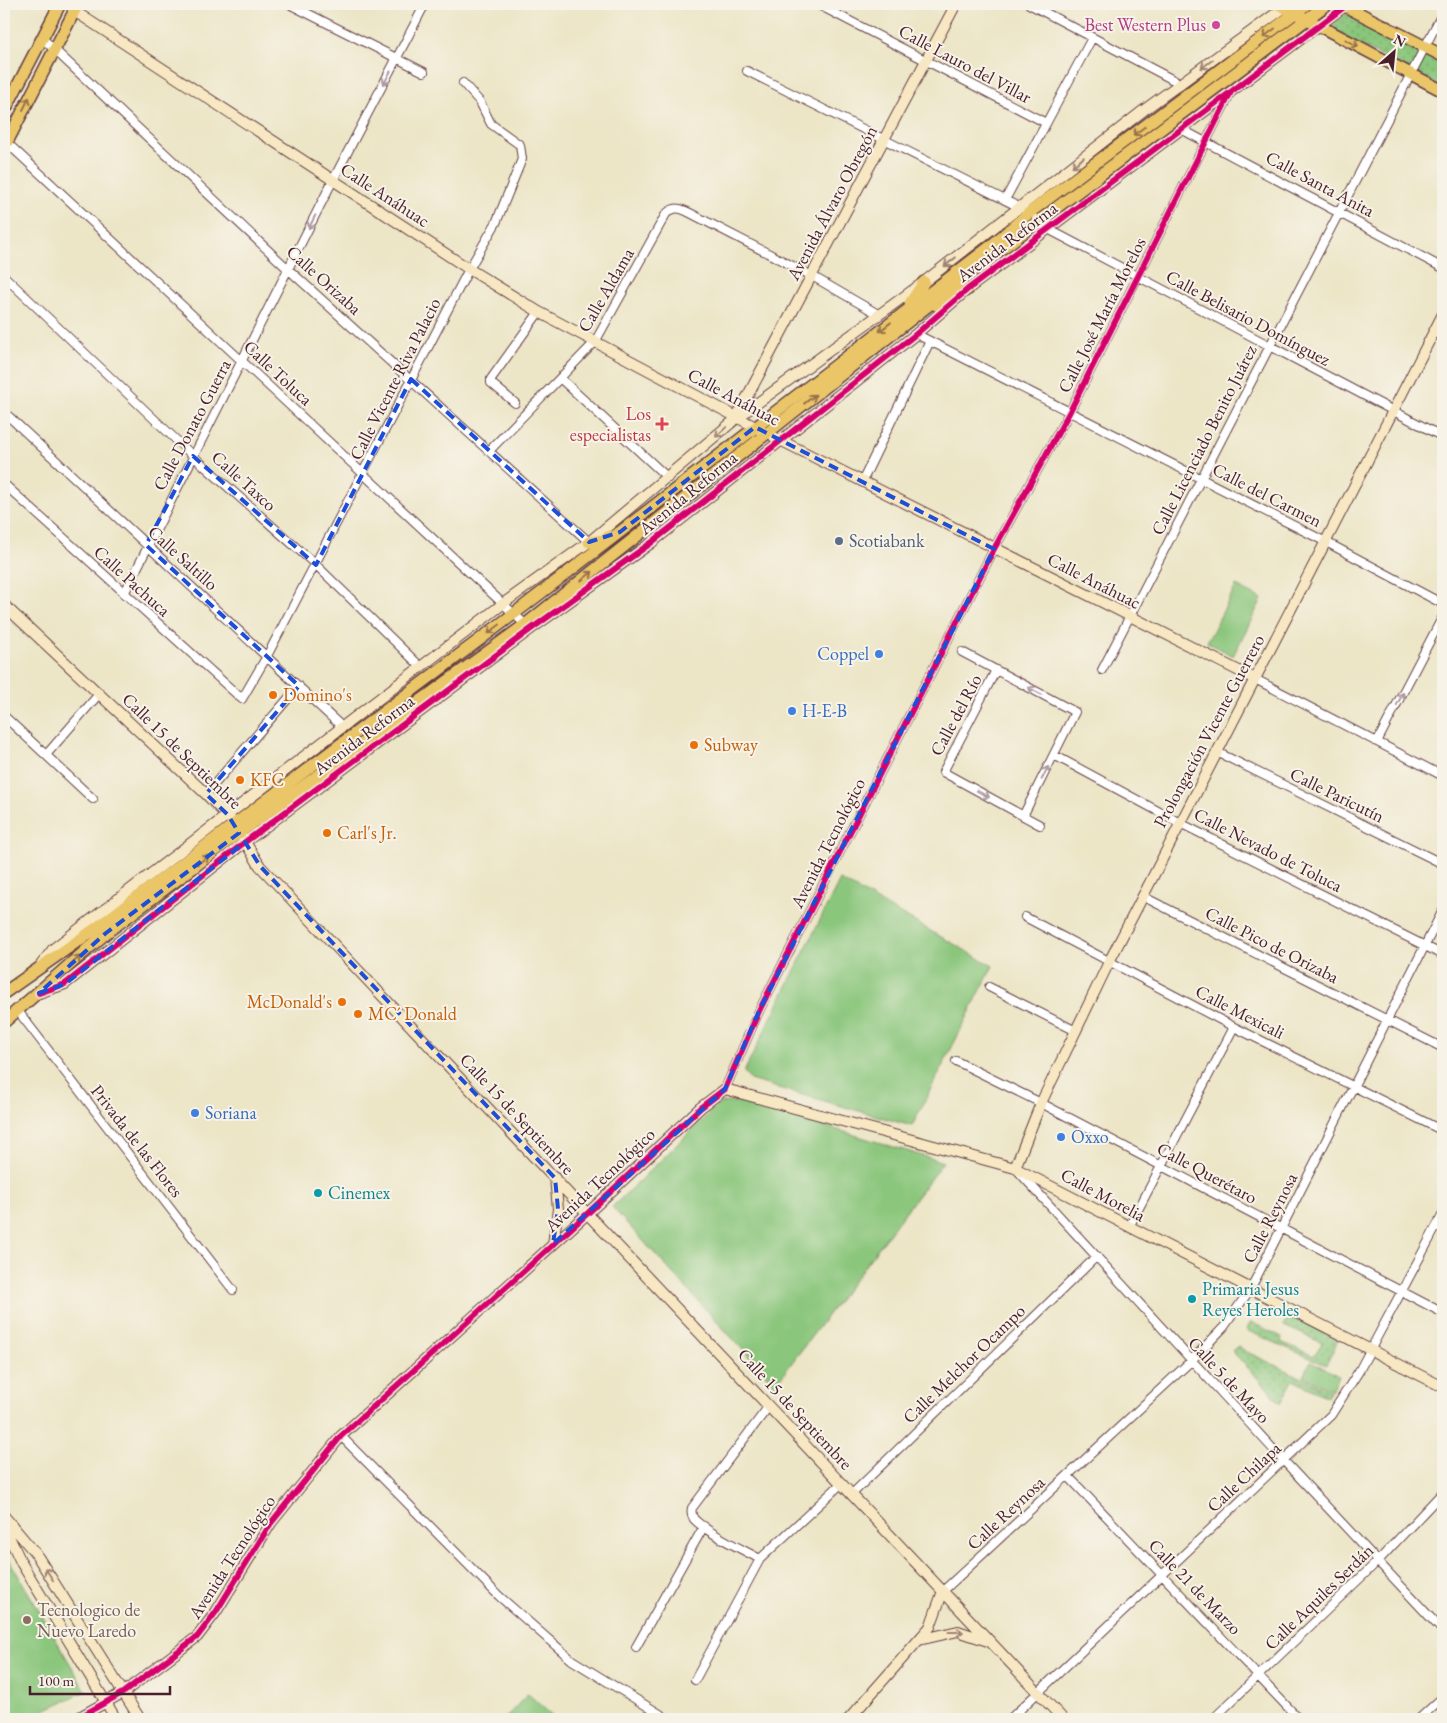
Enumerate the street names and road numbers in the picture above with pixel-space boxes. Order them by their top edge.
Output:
street label: Calle Lauro del Villar [895,19,1036,108]
street label: Avenida Álvaro Obregón [781,121,882,285]
street label: Calle Santa Anita [1262,145,1379,222]
street label: Calle Anáhuac [336,157,434,232]
street label: Avenida Reforma [951,196,1062,288]
street label: Calle José María Morelos [1052,233,1151,397]
street label: Calle Orizaba [282,240,367,320]
street label: Calle Aldama [572,243,639,336]
street label: Calle Belisario Domínguez [1162,264,1335,371]
street label: Calle Vicente Riva Palacio [344,294,446,464]
street label: Calle Toluca [239,335,318,411]
street label: Calle Licenciado Benito Juárez [1146,341,1262,539]
street label: Calle Donato Guerra [147,354,236,494]
street label: Calle Anáhuac [684,363,785,431]
street label: Calle Taxco [207,445,282,516]
street label: Avenida Reforma [633,445,742,540]
street label: Calle del Carmen [1209,457,1326,532]
street label: Calle Saltillo [143,520,223,595]
street label: Calle Pachuca [89,540,176,622]
street label: Calle Anáhuac [1044,547,1145,614]
street label: Prolongación Vicente Guerrero [1148,630,1269,831]
street label: Calle del Río [924,670,987,760]
street label: Calle 15 de Septiembre [118,688,247,814]
street label: Avenida Reforma [308,689,419,781]
street label: Calle Paricutín [1286,762,1389,828]
street label: Avenida Tecnológico [784,774,870,913]
street label: Calle Nevado de Toluca [1190,802,1347,897]
street label: Calle Pico de Orizaba [1202,901,1344,989]
street label: Calle Mexicali [1192,979,1289,1044]
street label: Calle 15 de Septiembre [455,1048,580,1179]
street label: Privada de las Flores [86,1080,189,1202]
street label: Avenida Tecnológico [539,1122,660,1237]
street label: Calle Querétaro [1153,1137,1261,1209]
street label: Calle Morelia [1057,1163,1150,1227]
street label: Calle Reynosa [1237,1168,1303,1267]
street label: Calle Melchor Ocampo [897,1299,1030,1428]
street label: Calle 5 de Mayo [1183,1331,1275,1428]
street label: Calle 15 de Septiembre [733,1343,858,1474]
street label: Calle Chilapa [1202,1436,1286,1517]
street label: Calle Reynosa [962,1470,1050,1555]
street label: Avenida Tecnológico [182,1490,280,1624]
street label: Calle 21 de Marzo [1144,1534,1247,1640]
street label: Calle Aquiles Serdán [1259,1538,1378,1655]

